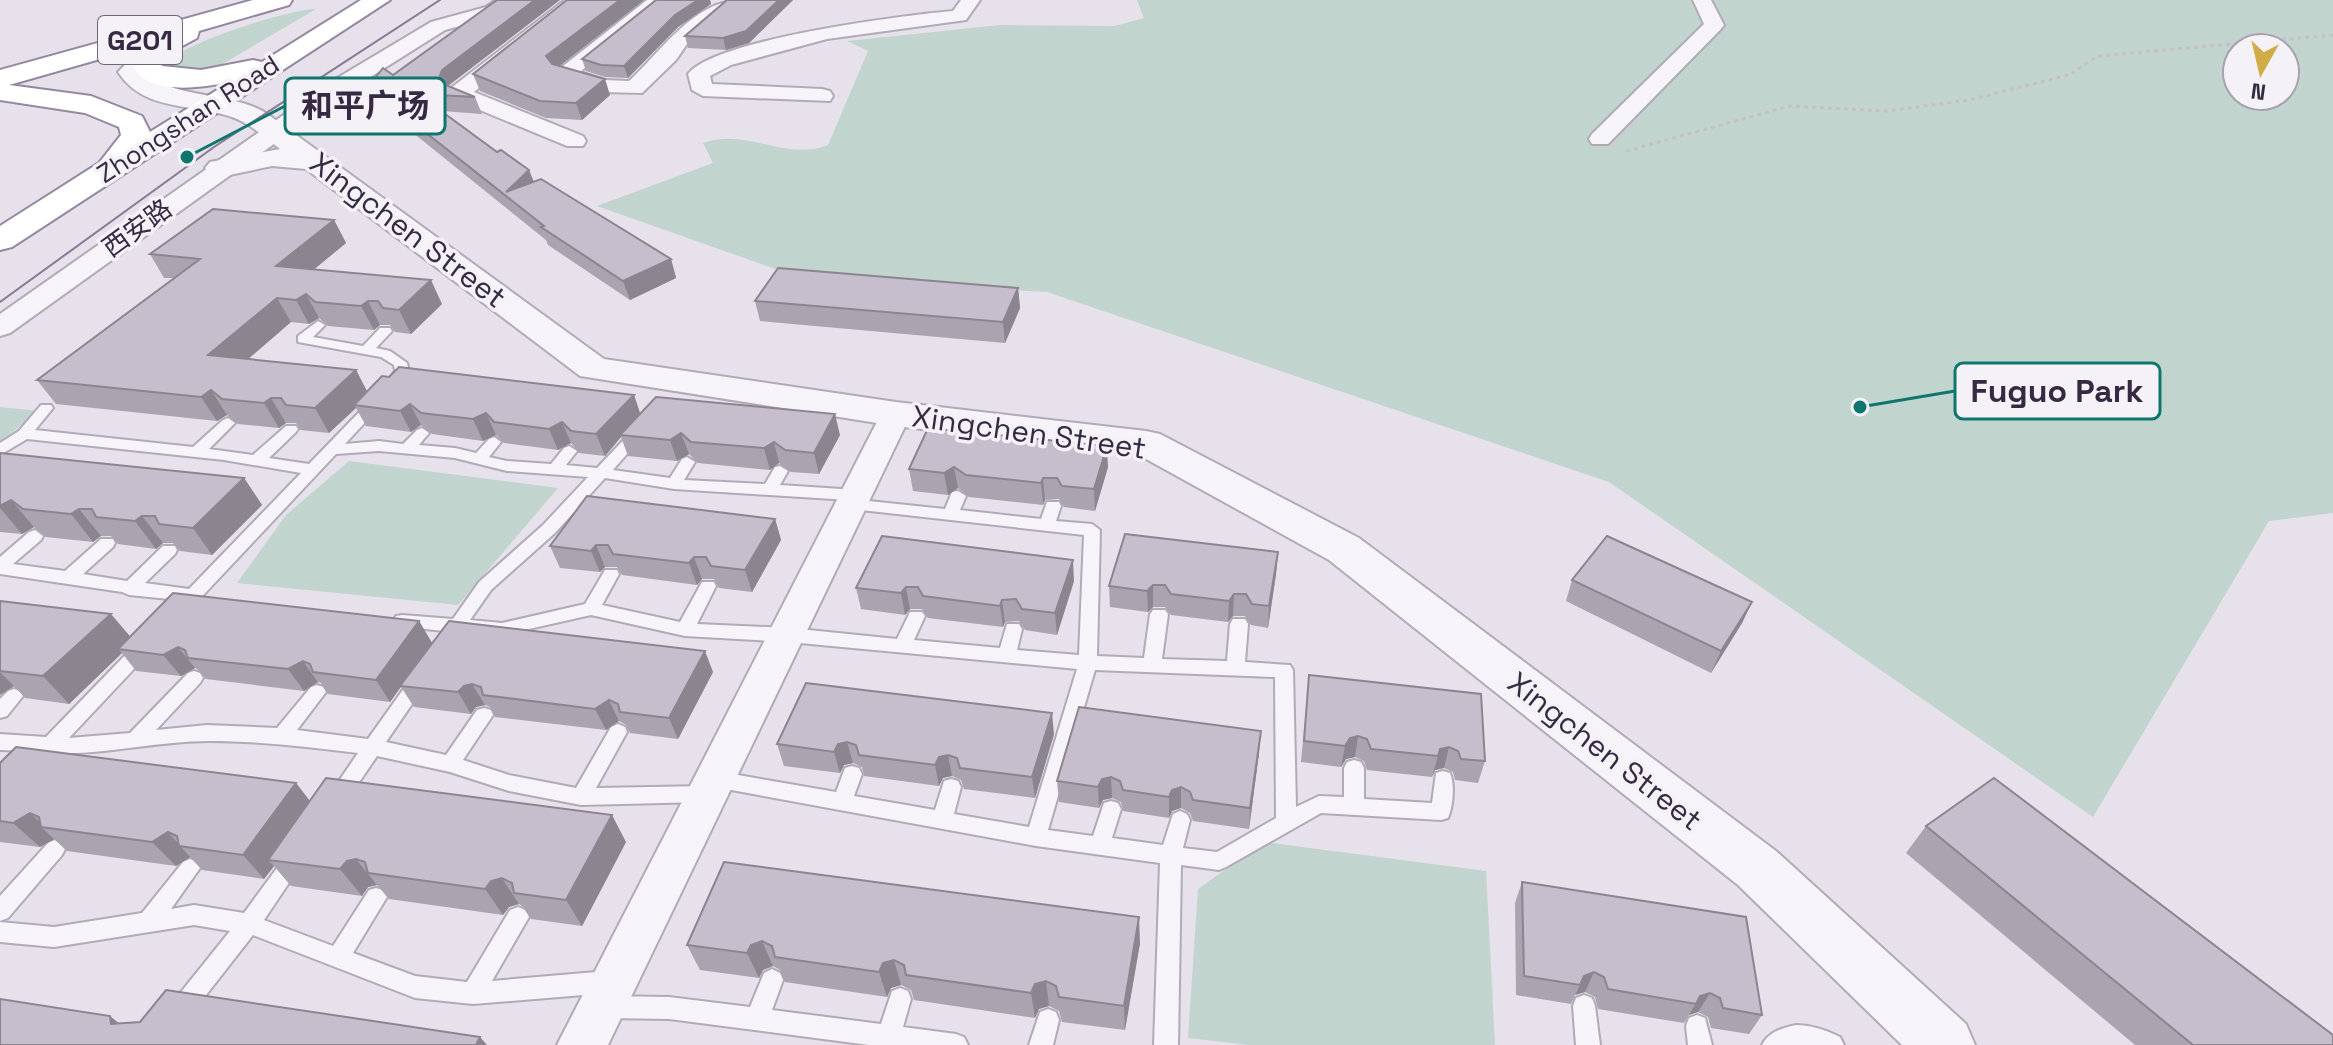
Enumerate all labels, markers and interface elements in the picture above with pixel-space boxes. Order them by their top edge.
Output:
road number: G201 [98,16,182,64]
north arrow [2221,32,2301,112]
street label: Zhongshan Road [90,47,286,191]
text: N [2249,77,2267,107]
callout: 和平广场 [285,78,445,134]
text: 和平广场 [301,86,429,126]
street label: Xingchen Street [302,143,514,317]
street label: 西安路 [95,191,179,265]
callout: Fuguo Park [1955,363,2160,419]
text: Fuguo Park [1971,371,2143,411]
street label: Xingchen Street [909,396,1149,468]
street label: Xingchen Street [1500,663,1710,839]

